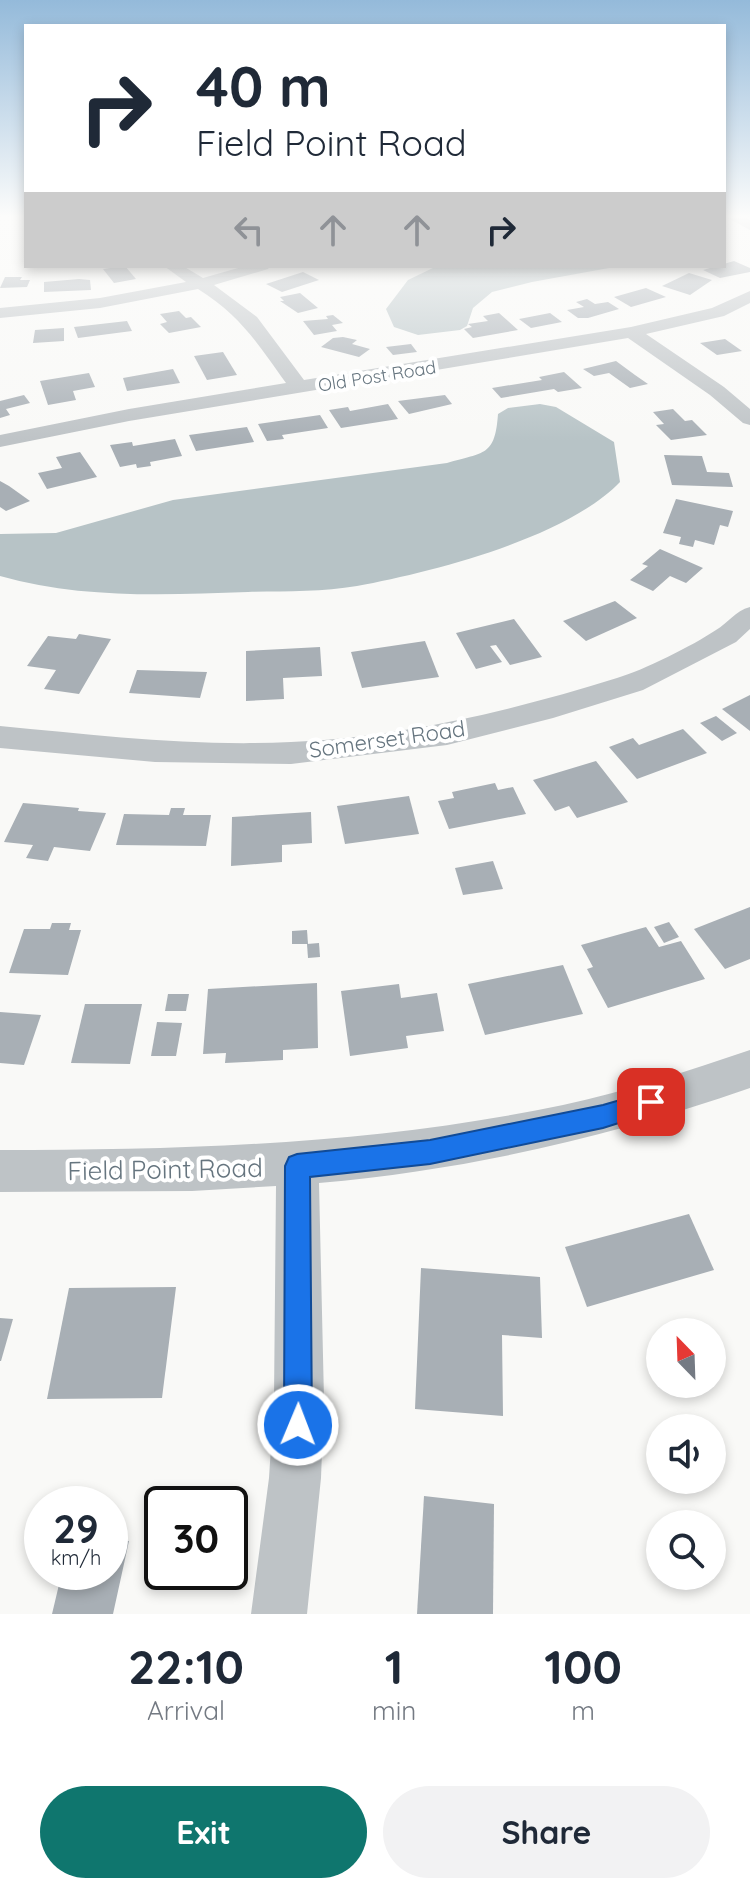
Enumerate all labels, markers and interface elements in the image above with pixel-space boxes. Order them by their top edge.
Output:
text: 40 m [196,51,331,121]
icon: right [64,56,168,160]
text: Field Point Road [196,120,467,165]
icon: left [227,208,271,252]
icon: ahead [311,208,355,252]
icon: ahead [395,208,439,252]
icon: right [479,208,523,252]
street label: Old Post Road [316,355,438,397]
street label: Somerset Road [307,714,467,764]
pin [617,1068,685,1136]
icon: arrive [629,1080,673,1124]
street label: Field Point Road [67,1151,263,1187]
north arrow [646,1318,726,1398]
map controls [646,1318,726,1590]
position arrow [256,1383,340,1467]
button: sound [646,1414,726,1494]
speed limit sign: 30 [144,1486,248,1590]
text: 29 [53,1503,99,1553]
button: search [646,1510,726,1590]
text: km/h [51,1545,101,1570]
text: 22:10 [128,1636,244,1696]
text: 1 [385,1636,403,1696]
text: 100 [544,1636,622,1696]
text: Arrival [147,1694,225,1727]
text: min [372,1694,416,1727]
text: m [571,1694,595,1727]
button: Exit [40,1786,367,1878]
button: Share [383,1786,710,1878]

